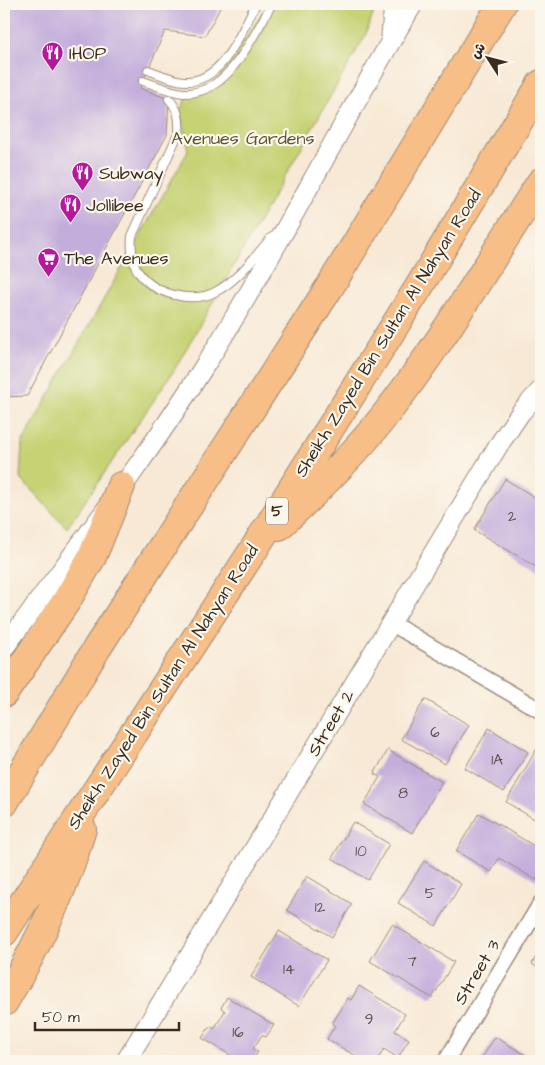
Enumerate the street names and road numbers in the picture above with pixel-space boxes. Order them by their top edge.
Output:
street label: Sheikh Zayed Bin Sultan Al Nahyan Road [289,184,488,482]
road number: 5 [266,498,288,524]
street label: Sheikh Zayed Bin Sultan Al Nahyan Road [61,540,266,835]
street label: Street 2 [301,685,361,761]
street label: Street 3 [448,935,506,1009]

